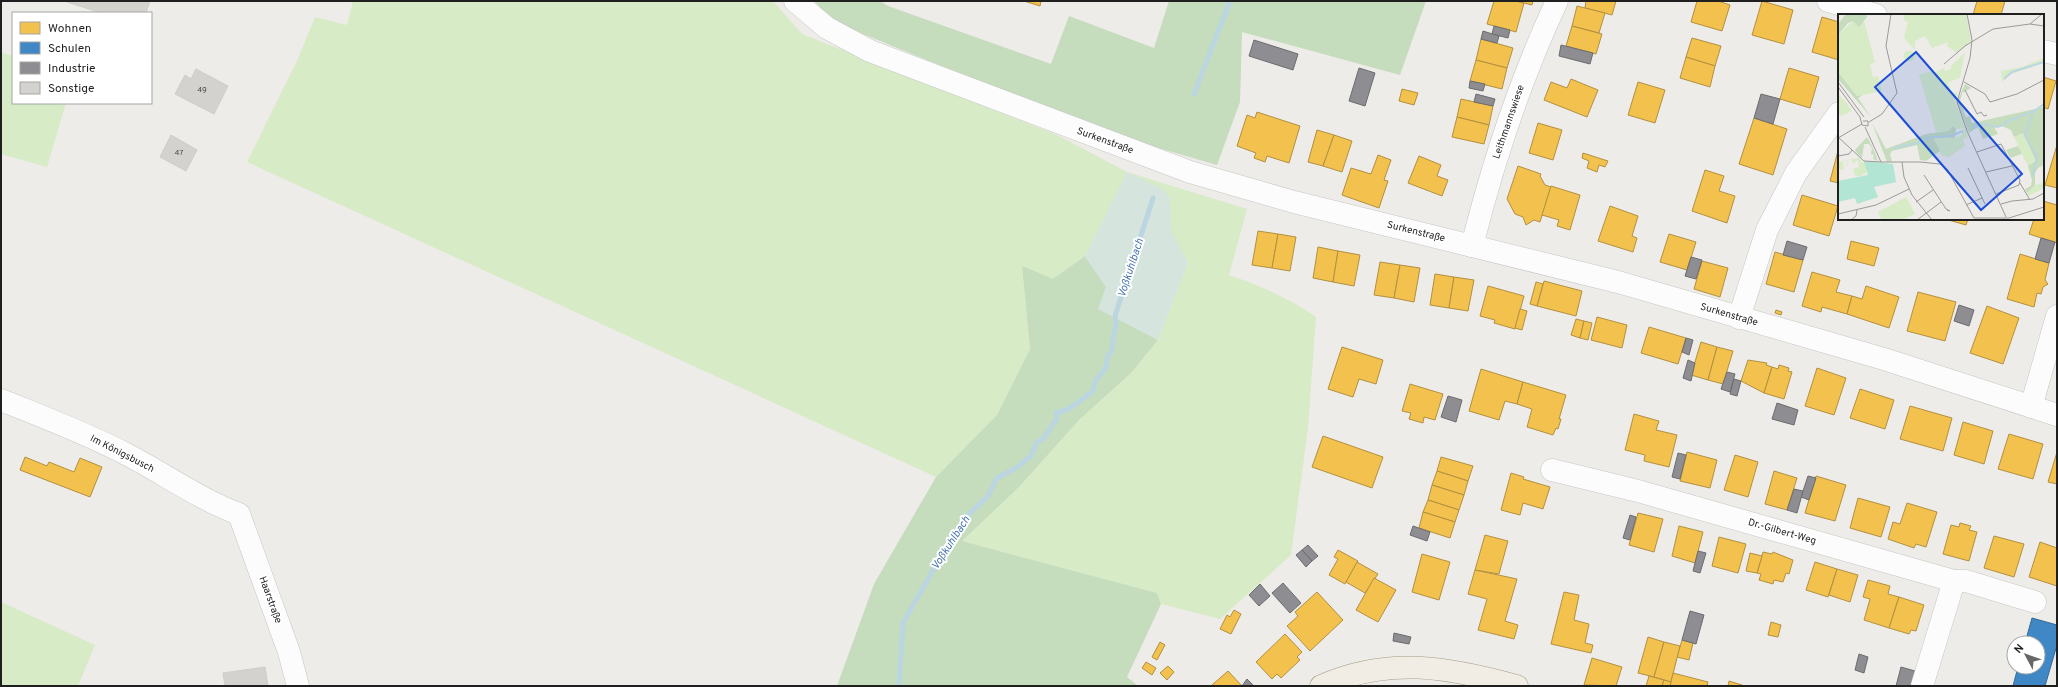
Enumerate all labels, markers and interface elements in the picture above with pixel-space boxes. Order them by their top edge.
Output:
legend [12,12,152,104]
inset map [1838,14,2044,220]
text: Wohnen [48,21,92,37]
text: Schulen [48,41,91,57]
text: Industrie [48,61,96,77]
text: Sonstige [48,81,94,97]
street label: Leithmannswiese [1490,83,1528,161]
house number: 49 [197,85,207,95]
street label: Surkenstraße [1075,125,1135,157]
house number: 47 [174,148,184,158]
street label: Surkenstraße [1386,218,1446,246]
water label: Voßkuhlbach [1115,237,1147,299]
street label: Surkenstraße [1699,301,1759,329]
street label: Im Königsbusch [88,432,156,476]
water label: Voßkuhlbach [929,514,973,572]
street label: Dr.-Gilbert-Weg [1746,516,1818,548]
street label: Haarstraße [256,575,284,625]
north arrow [2006,635,2046,675]
text: N [2011,642,2027,657]

